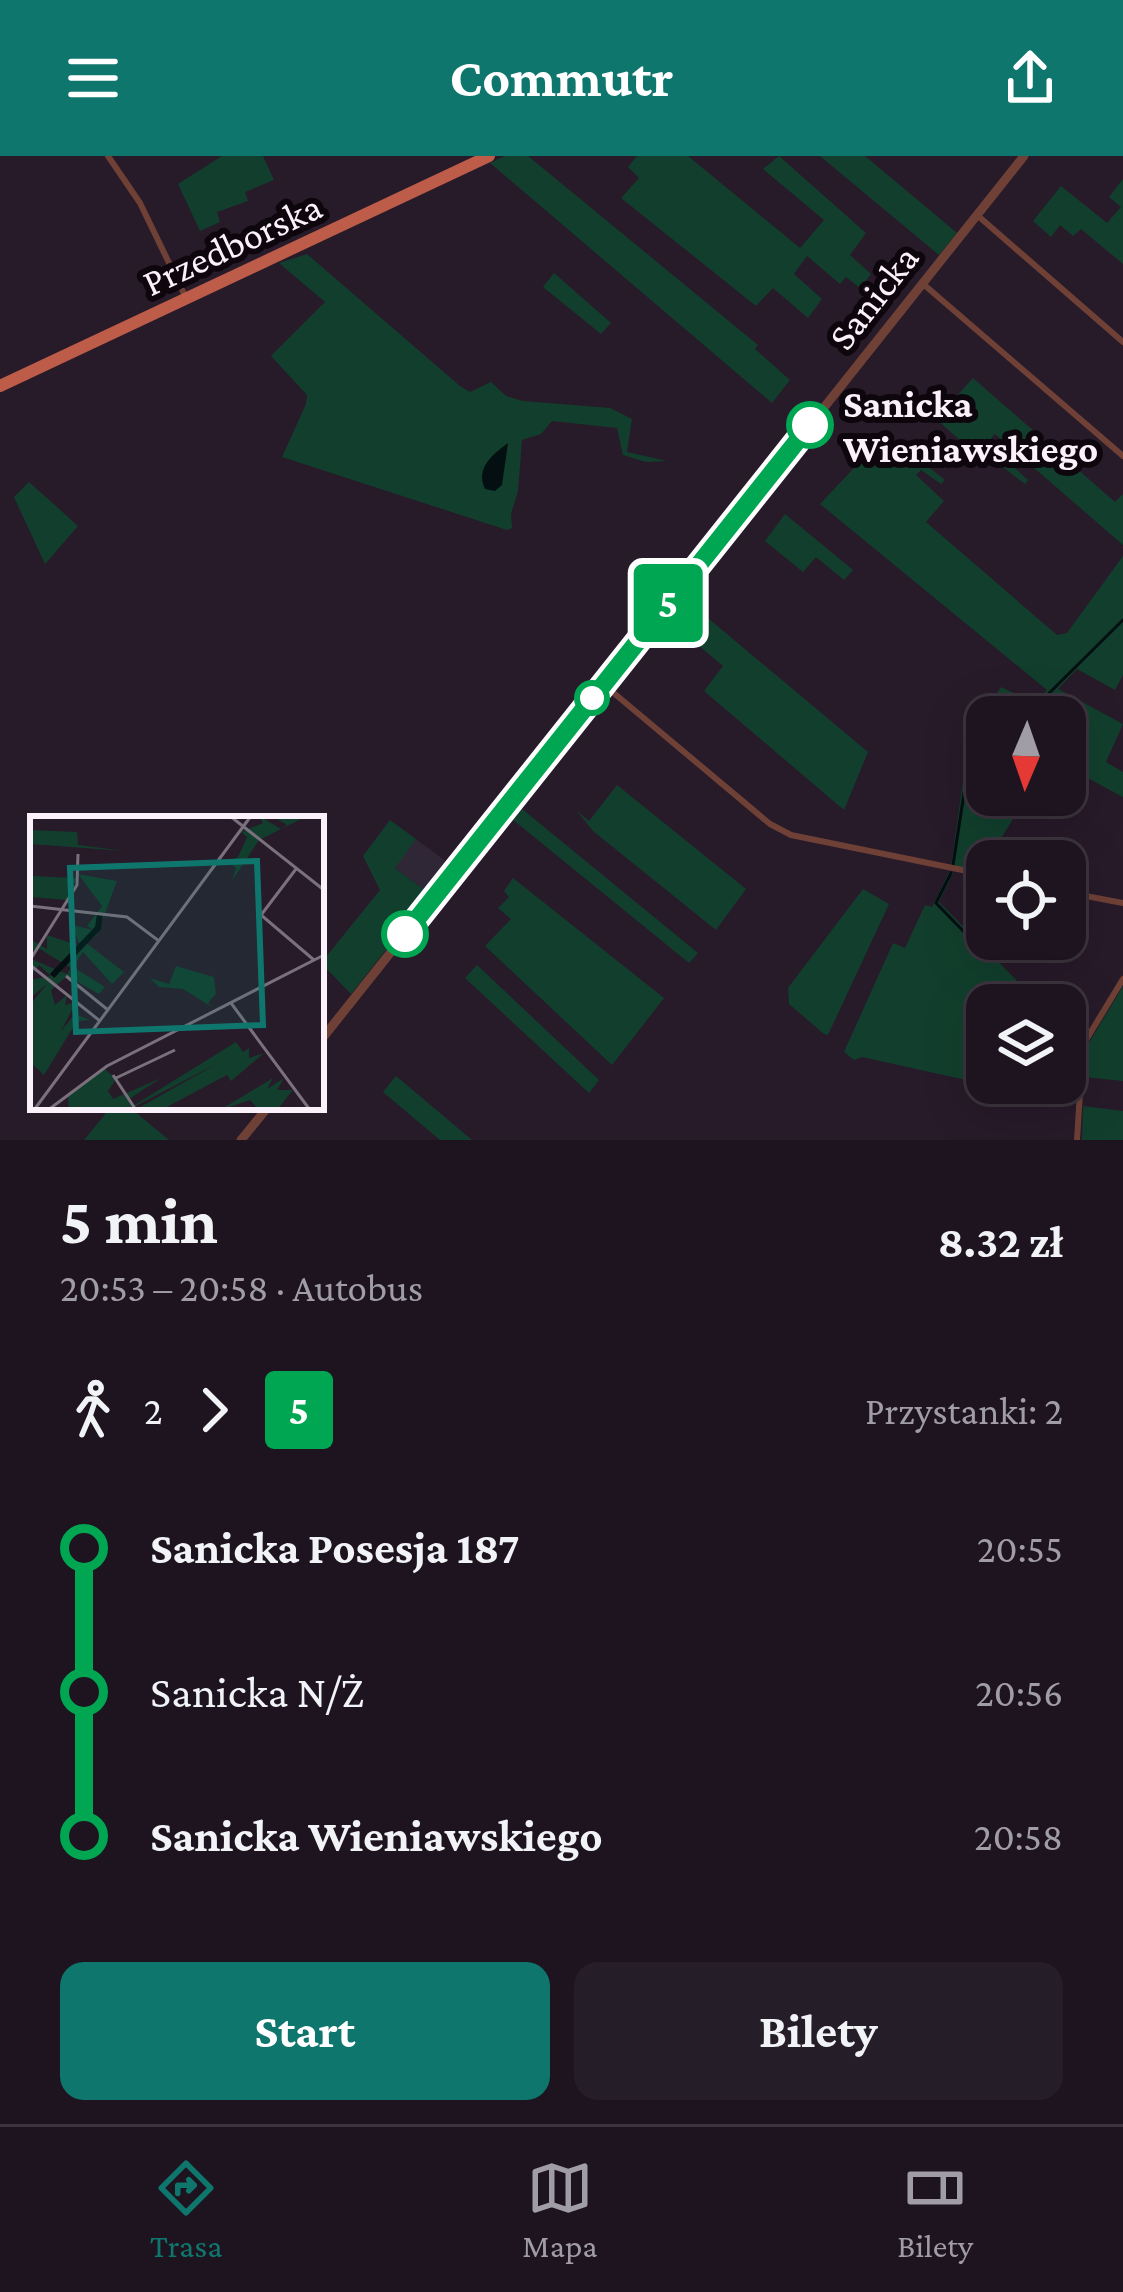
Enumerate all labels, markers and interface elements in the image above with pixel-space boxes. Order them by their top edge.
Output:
icon: menu [60,45,126,111]
icon: share [997,45,1063,111]
text: Commutr [450,48,673,108]
street label: Przedborska [136,184,328,304]
street label: Sanicka [819,237,927,357]
place label: Sanicka Wieniawskiego [842,382,1098,470]
marker: Sanicka Wieniawskiego [788,403,832,447]
line badge: 5 [629,564,707,642]
text: 5 [658,579,678,626]
unlabelled marker [576,682,608,714]
north arrow [966,696,1086,816]
map controls [966,696,1086,1104]
inset map [30,816,324,1110]
button: locate [966,840,1086,960]
unlabelled marker [383,912,427,956]
button: layers [966,984,1086,1104]
text: 5 min [60,1184,218,1257]
text: 8.32 zł [938,1217,1063,1267]
text: 20:53 – 20:58 · Autobus [60,1266,423,1309]
icon: walk [60,1377,126,1443]
icon: forward [181,1377,247,1443]
text: 5 [289,1386,309,1433]
text: 2 [144,1389,163,1432]
text: Przystanki: 2 [865,1389,1063,1432]
text: Sanicka Posesja 187 [150,1523,519,1573]
text: 20:55 [977,1527,1063,1570]
text: Sanicka N/Ż [150,1667,364,1717]
text: 20:56 [975,1671,1063,1714]
text: Sanicka Wieniawskiego [150,1811,603,1861]
text: 20:58 [974,1815,1063,1858]
button: Start [60,1962,550,2100]
button: Bilety [574,1962,1063,2100]
tab: Trasa [150,2155,222,2264]
tab: Mapa [522,2155,598,2264]
tab: Bilety [897,2155,973,2264]

